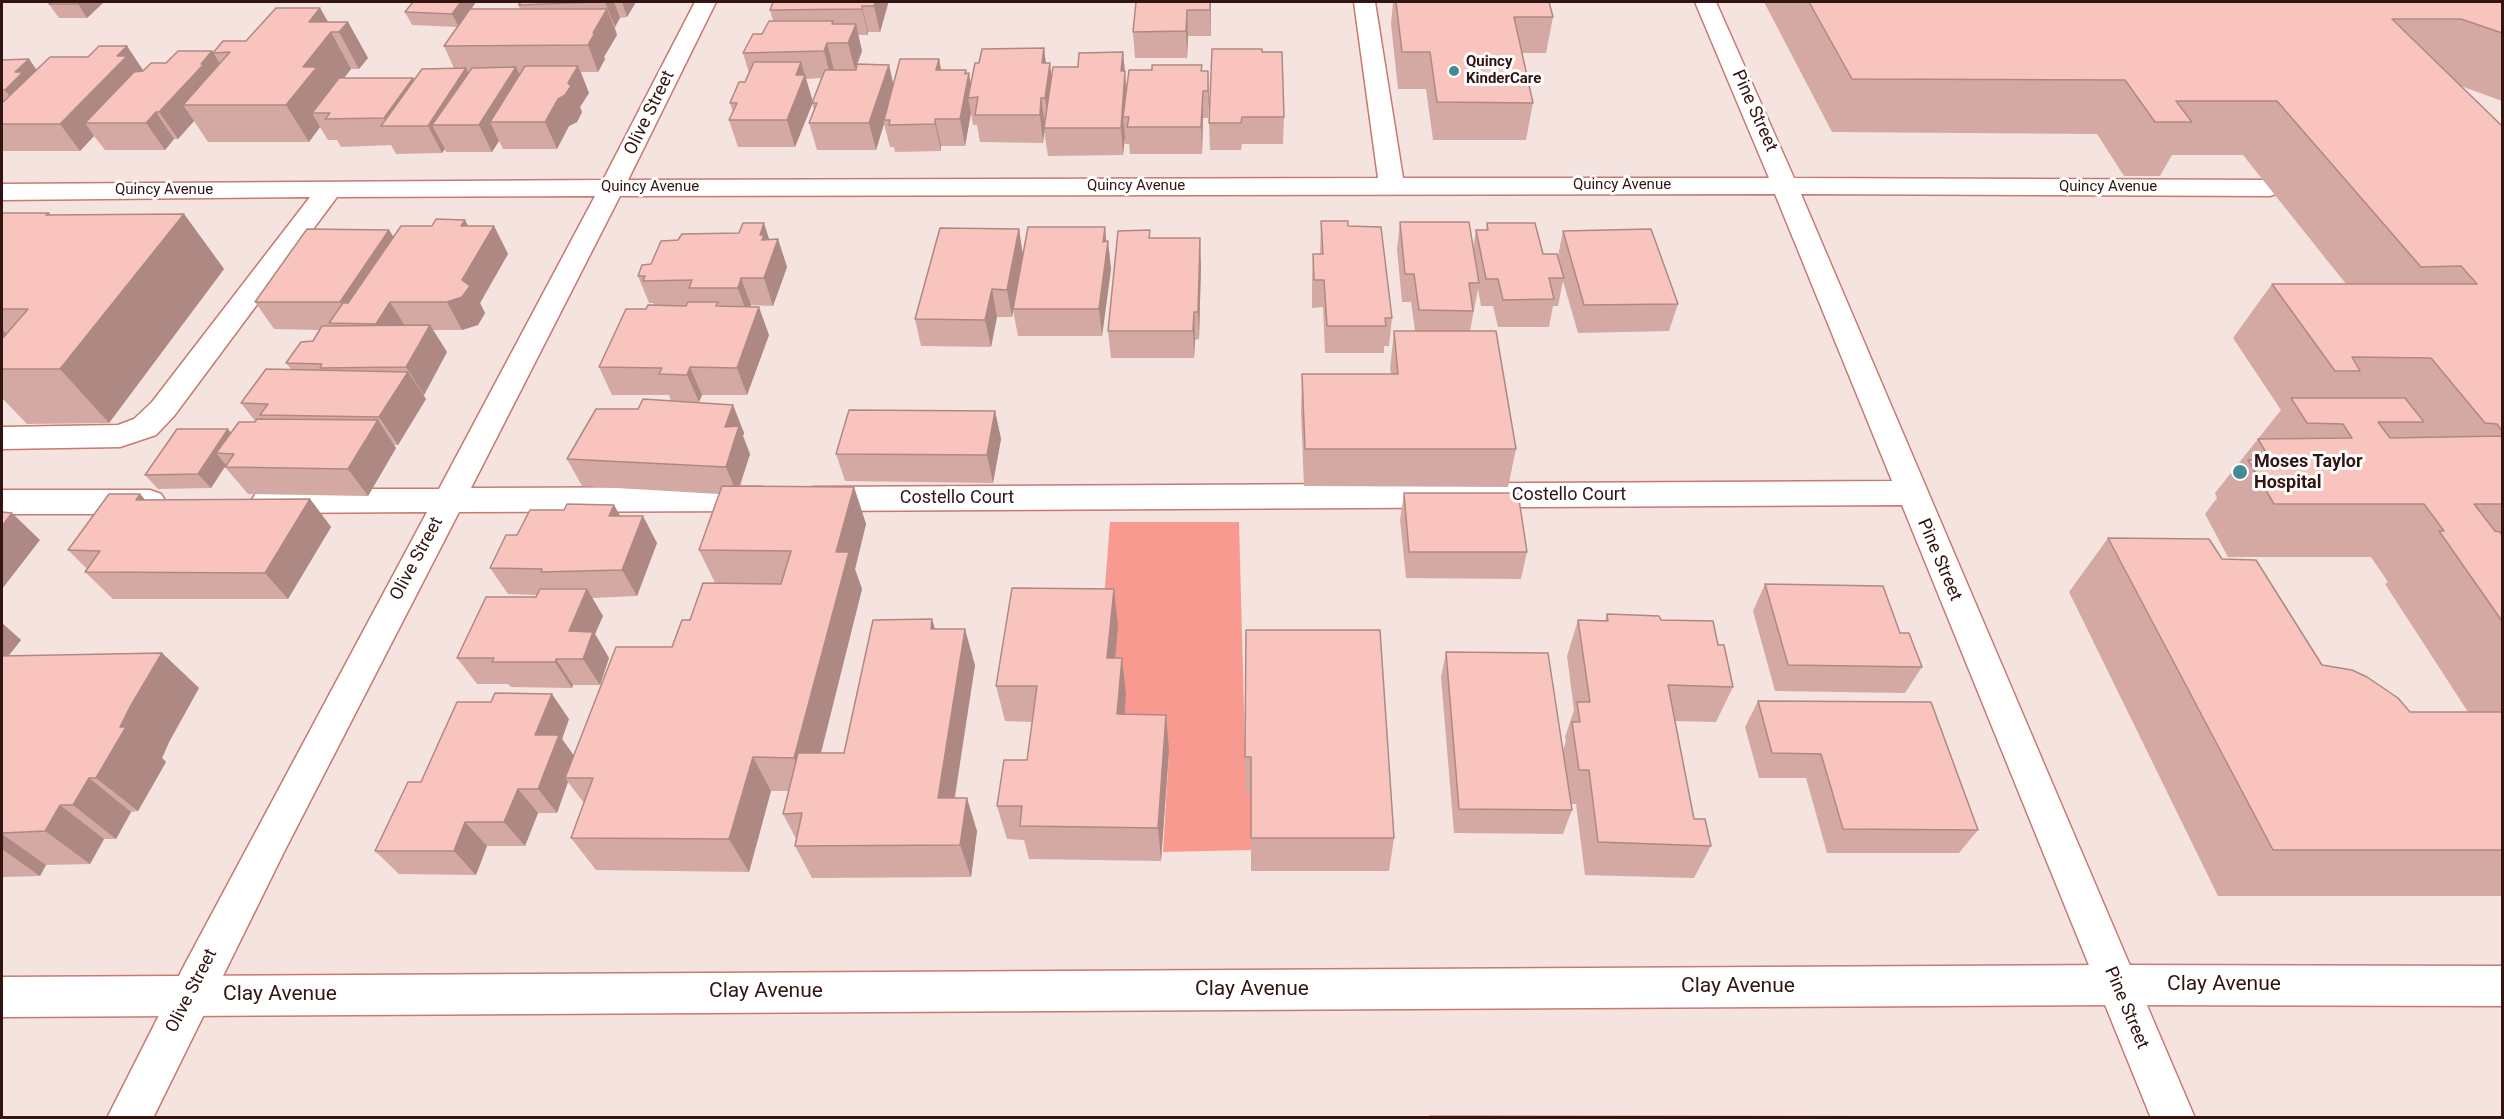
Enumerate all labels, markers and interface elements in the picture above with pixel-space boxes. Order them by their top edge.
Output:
place label: Quincy KinderCare [1466,53,1541,88]
marker: Quincy KinderCare [1447,64,1461,78]
street label: Olive Street [620,67,680,159]
street label: Pine Street [1726,67,1782,155]
street label: Quincy Avenue [1573,176,1671,194]
street label: Quincy Avenue [1087,177,1185,195]
street label: Quincy Avenue [601,178,699,196]
street label: Quincy Avenue [2059,178,2157,196]
street label: Quincy Avenue [115,181,213,199]
place label: Moses Taylor Hospital [2254,451,2363,494]
marker: Moses Taylor Hospital [2231,463,2249,481]
street label: Costello Court [1512,484,1626,506]
street label: Costello Court [900,487,1014,509]
street label: Olive Street [386,514,448,604]
street label: Pine Street [1912,516,1966,604]
street label: Olive Street [162,945,222,1037]
street label: Pine Street [2099,964,2153,1052]
street label: Clay Avenue [2167,972,2281,998]
street label: Clay Avenue [1681,974,1795,1000]
street label: Clay Avenue [1195,977,1309,1003]
street label: Clay Avenue [709,979,823,1005]
street label: Clay Avenue [223,982,337,1008]

